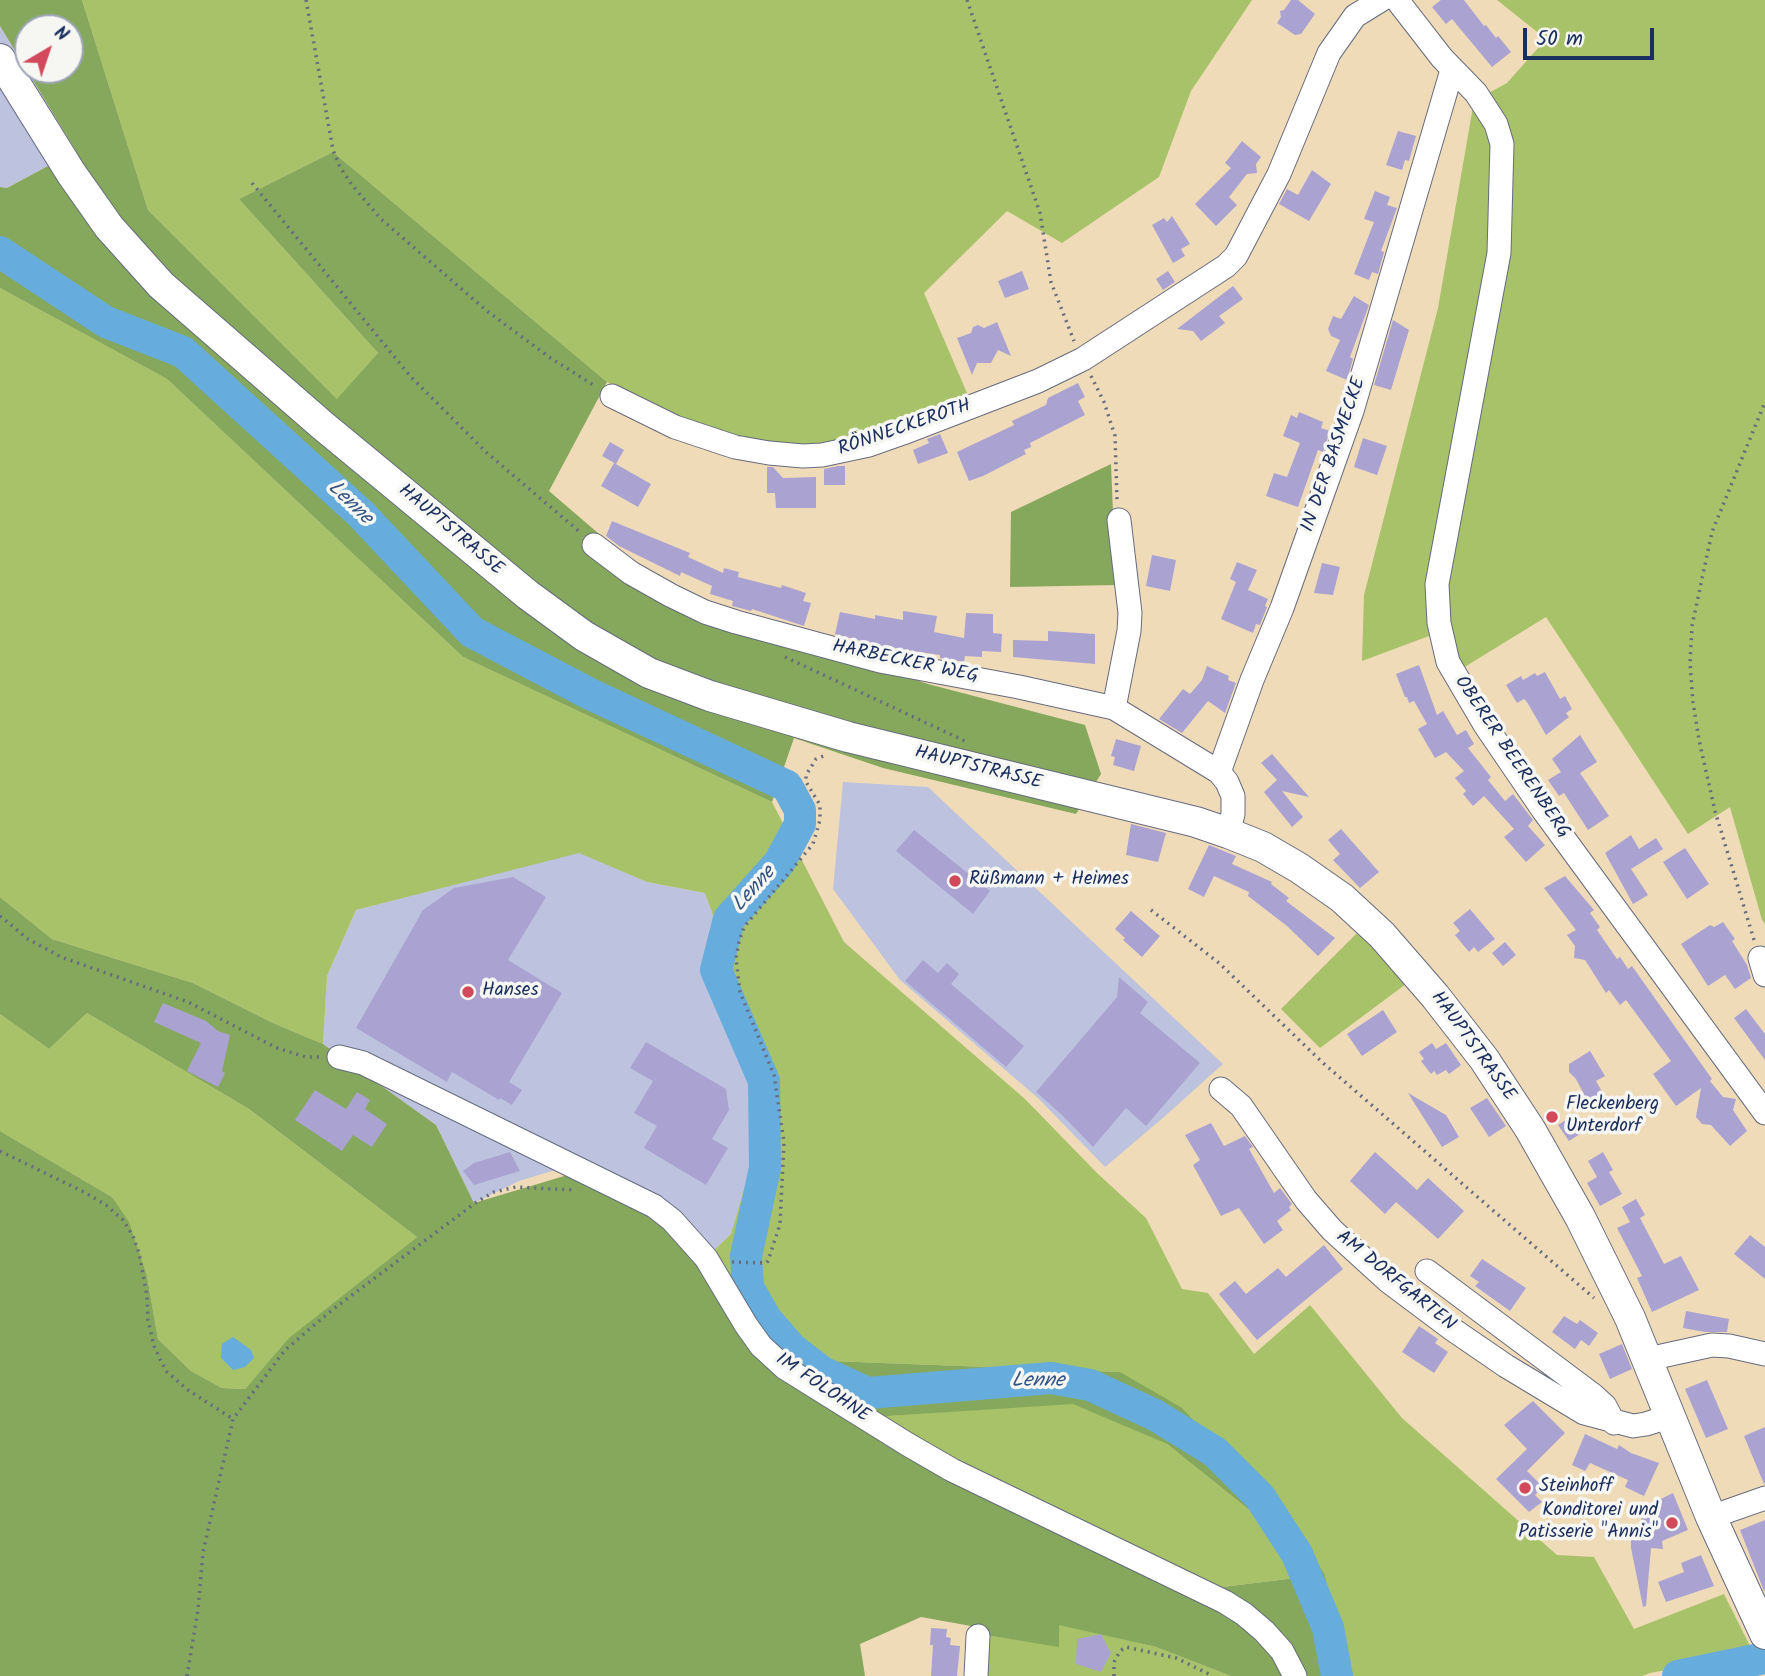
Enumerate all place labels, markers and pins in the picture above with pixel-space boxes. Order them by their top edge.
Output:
place label: Rüßmann + Heimes [969,870,1129,892]
marker: Rüßmann + Heimes [947,873,963,889]
place label: Hanses [482,981,539,1003]
marker: Hanses [460,984,476,1000]
place label: Fleckenberg Unterdorf [1566,1095,1659,1139]
marker: Fleckenberg Unterdorf [1544,1109,1560,1125]
place label: Steinhoff [1539,1477,1613,1499]
marker: Steinhoff [1517,1480,1533,1496]
place label: Konditorei und Patisserie "Annis" [1518,1501,1658,1545]
marker: Konditorei und Patisserie "Annis" [1664,1515,1680,1531]

